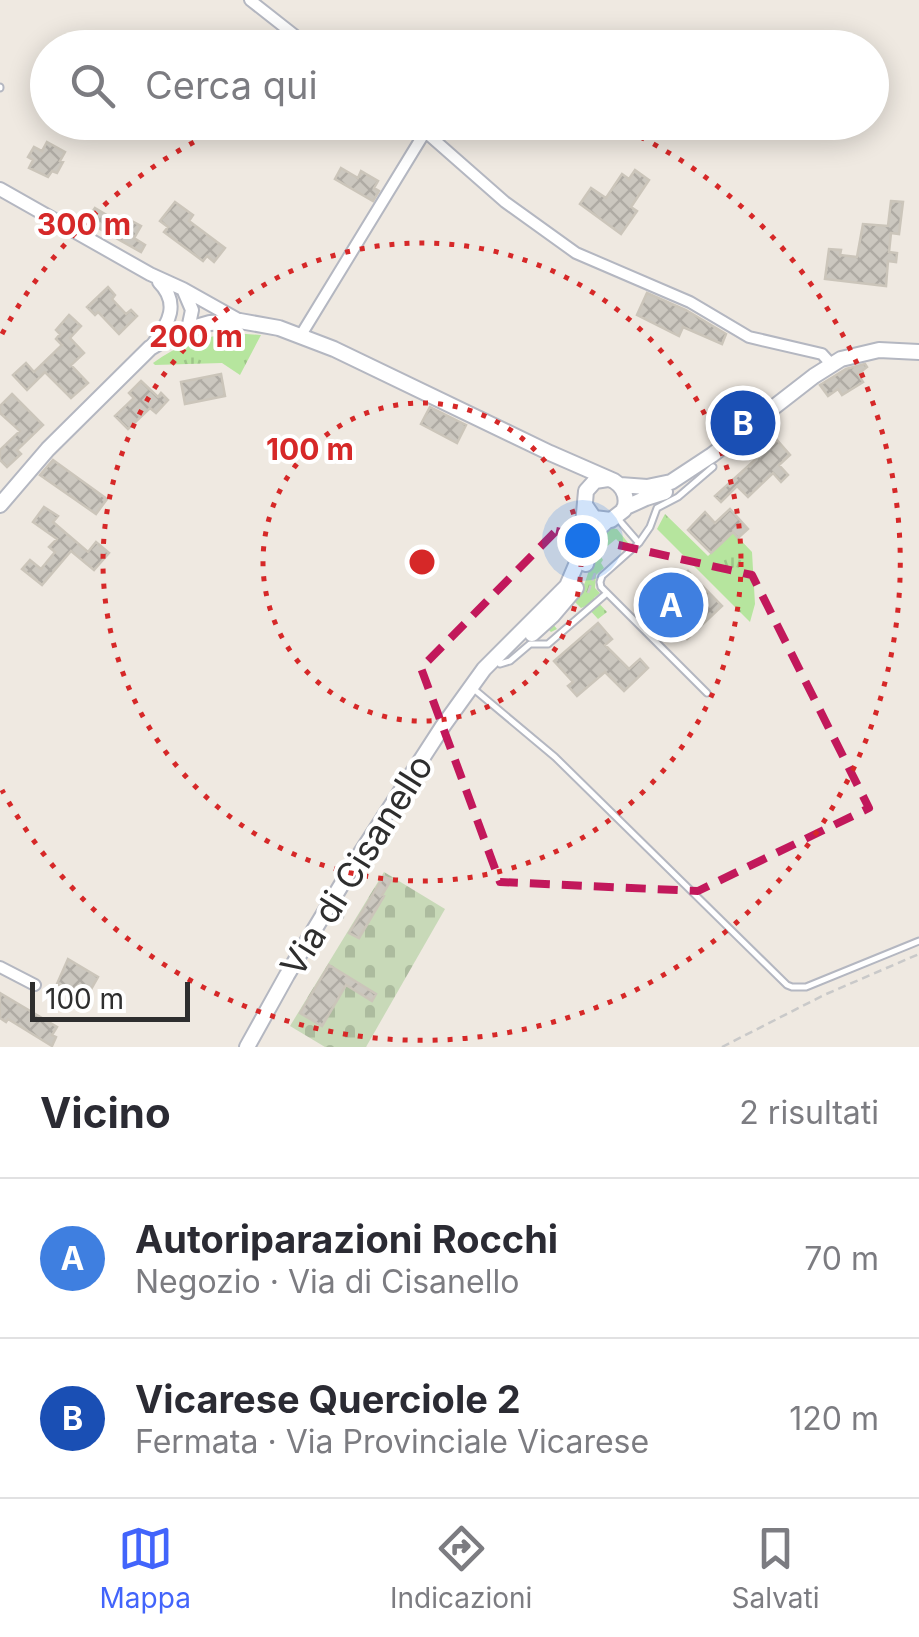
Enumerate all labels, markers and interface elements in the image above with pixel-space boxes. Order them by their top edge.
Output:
search box [30,30,889,140]
icon: search [65,58,120,113]
text: Cerca qui [145,62,318,108]
text: 300 m [37,206,131,242]
text: 200 m [149,318,243,354]
pin: B [710,386,776,460]
text: 100 m [266,431,354,467]
your location [557,515,608,566]
centre of rings [404,544,440,580]
pin: A [638,568,704,642]
street label: Via di Cisanello [271,747,441,983]
scale bar [30,977,190,1021]
text: 100 m [45,982,124,1016]
text: Vicino [40,1087,171,1138]
text: 2 risultati [739,1093,879,1132]
text: Autoriparazioni Rocchi [135,1216,558,1262]
text: A [61,1239,84,1278]
text: 70 m [804,1239,879,1278]
text: Negozio · Via di Cisanello [135,1262,519,1301]
text: Vicarese Querciole 2 [135,1376,521,1422]
text: B [62,1399,83,1438]
text: 120 m [789,1399,879,1438]
text: Fermata · Via Provinciale Vicarese [135,1422,649,1461]
tab: Mappa [100,1521,191,1615]
tab: Indicazioni [390,1521,532,1615]
tab: Salvati [732,1521,819,1615]

